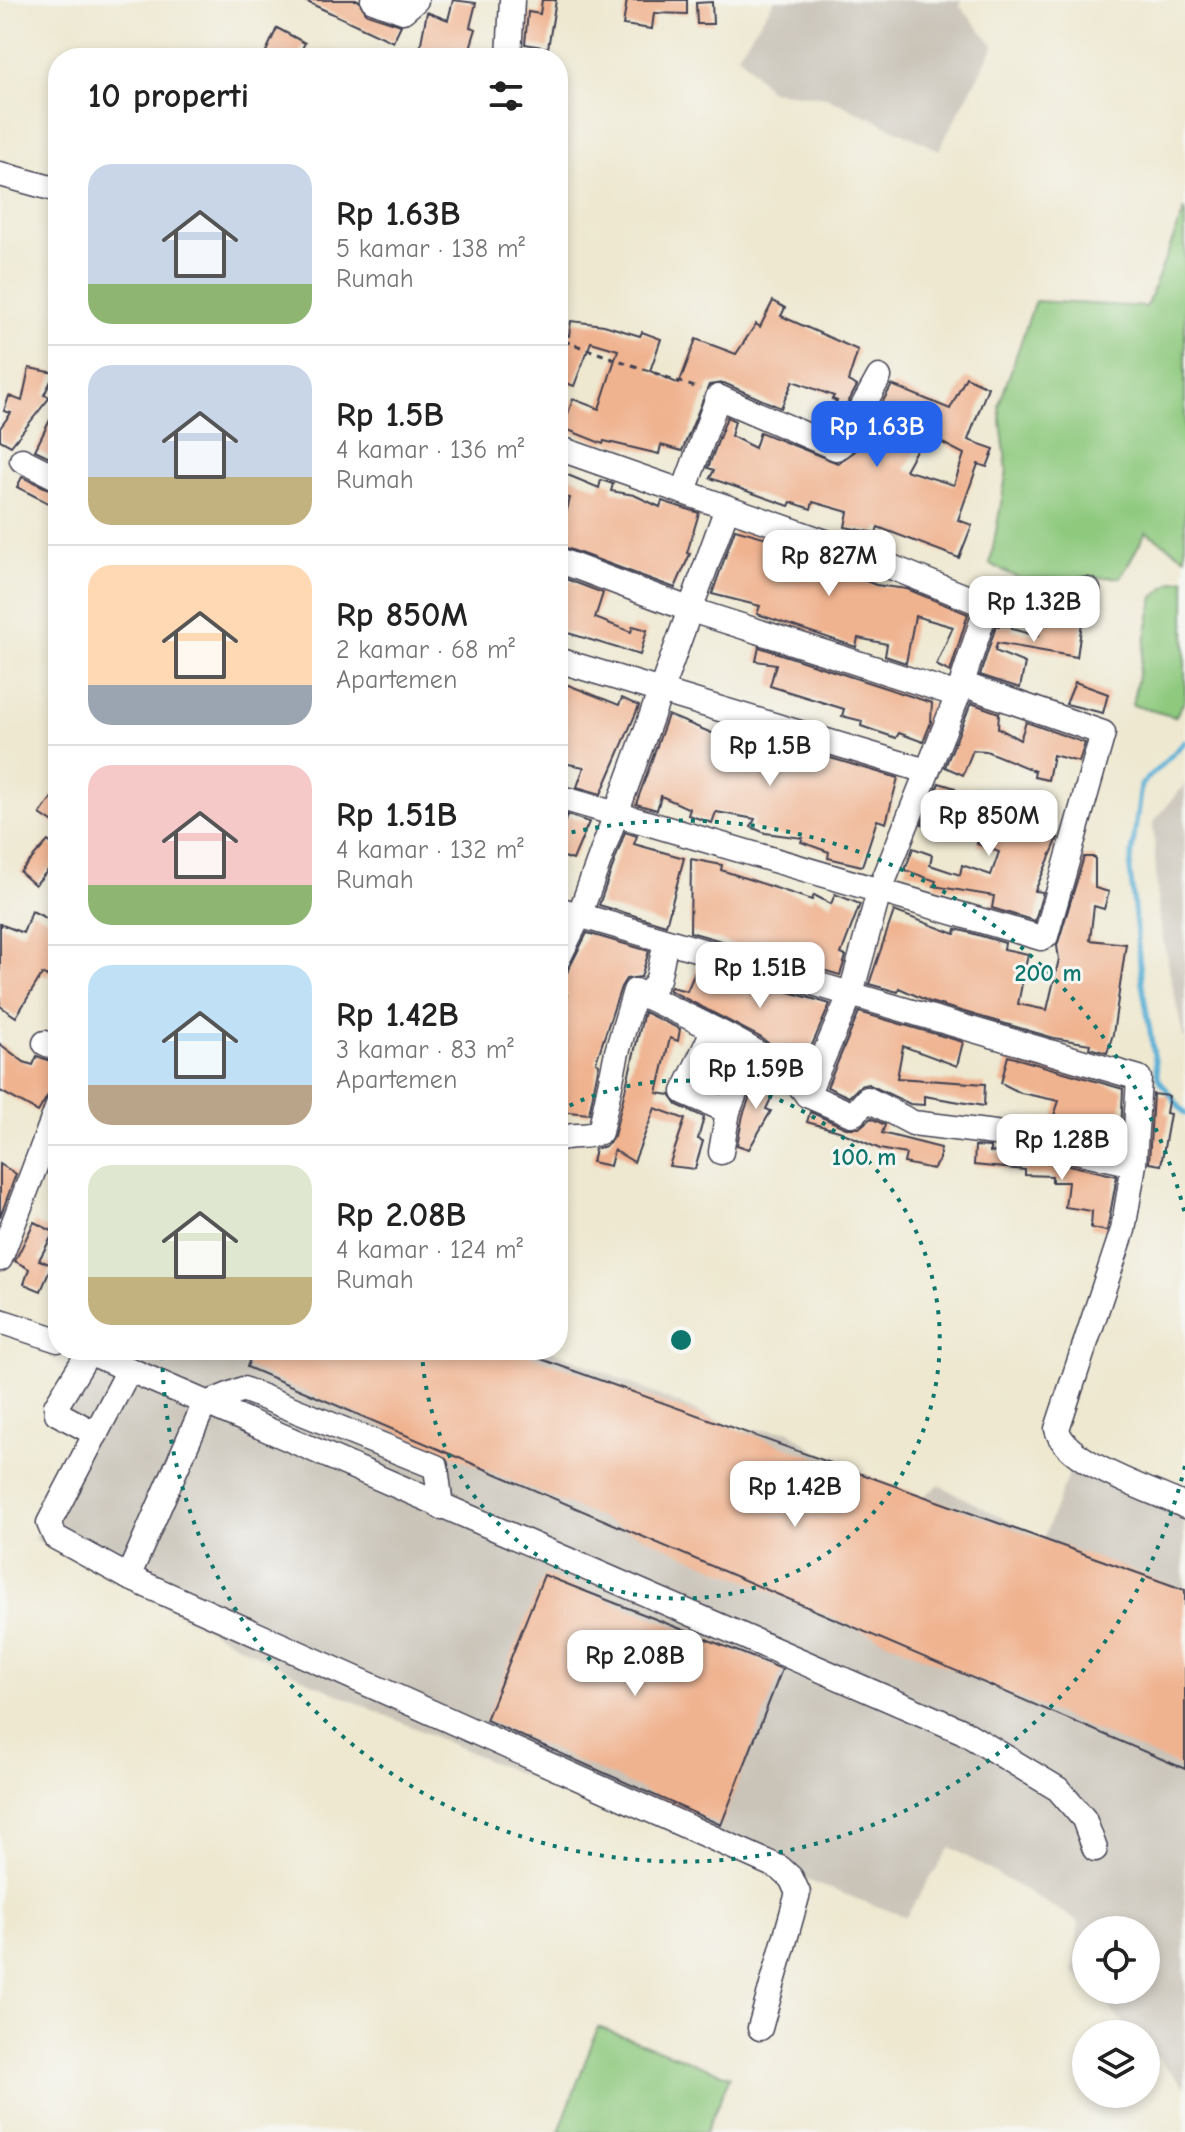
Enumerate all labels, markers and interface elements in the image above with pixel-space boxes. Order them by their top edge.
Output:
icon: filters [484,74,528,118]
text: 10 properti [88,76,249,116]
text: Rp 1.63B [336,194,460,234]
icon: home [152,196,248,292]
text: 5 kamar · 138 m² [336,234,525,264]
text: Rumah [336,264,414,294]
text: Rp 1.5B [336,395,444,435]
icon: home [152,397,248,493]
pin: Rp 1.63B [794,401,960,469]
text: Rp 1.63B [829,412,925,442]
text: 4 kamar · 136 m² [336,435,524,465]
text: Rumah [336,465,414,495]
pin: Rp 827M [755,530,903,598]
text: Rp 827M [781,541,877,571]
pin: Rp 1.32B [951,576,1117,644]
text: Rp 1.32B [987,587,1081,617]
text: Rp 850M [336,595,468,635]
icon: home [152,597,248,693]
text: 2 kamar · 68 m² [336,635,515,665]
text: Apartemen [336,665,457,695]
pin: Rp 1.5B [696,720,844,788]
text: Rp 1.5B [729,731,811,761]
pin: Rp 850M [915,790,1063,858]
text: Rp 1.51B [336,795,457,835]
icon: home [152,797,248,893]
text: Rp 850M [939,801,1039,831]
text: 4 kamar · 132 m² [336,835,524,865]
text: Rumah [336,865,414,895]
pin: Rp 1.51B [677,942,843,1010]
text: Rp 1.51B [714,953,806,983]
text: 200 m [1014,959,1082,987]
text: Rp 1.42B [336,995,459,1035]
icon: home [152,997,248,1093]
text: 3 kamar · 83 m² [336,1035,514,1065]
pin: Rp 1.59B [673,1043,839,1111]
text: Rp 1.59B [708,1054,804,1084]
text: Apartemen [336,1065,457,1095]
pin: Rp 1.28B [979,1114,1145,1182]
text: Rp 1.28B [1014,1125,1110,1155]
text: 100 m [832,1143,896,1171]
text: Rp 2.08B [336,1195,466,1235]
icon: home [152,1197,248,1293]
text: 4 kamar · 124 m² [336,1235,523,1265]
text: Rumah [336,1265,414,1295]
centre of rings [667,1326,695,1354]
pin: Rp 1.42B [712,1461,878,1529]
text: Rp 1.42B [748,1472,842,1502]
pin: Rp 2.08B [552,1630,718,1698]
text: Rp 2.08B [585,1641,685,1671]
map controls [1072,1916,1160,2108]
button: locate [1072,1916,1160,2004]
button: layers [1072,2020,1160,2108]

